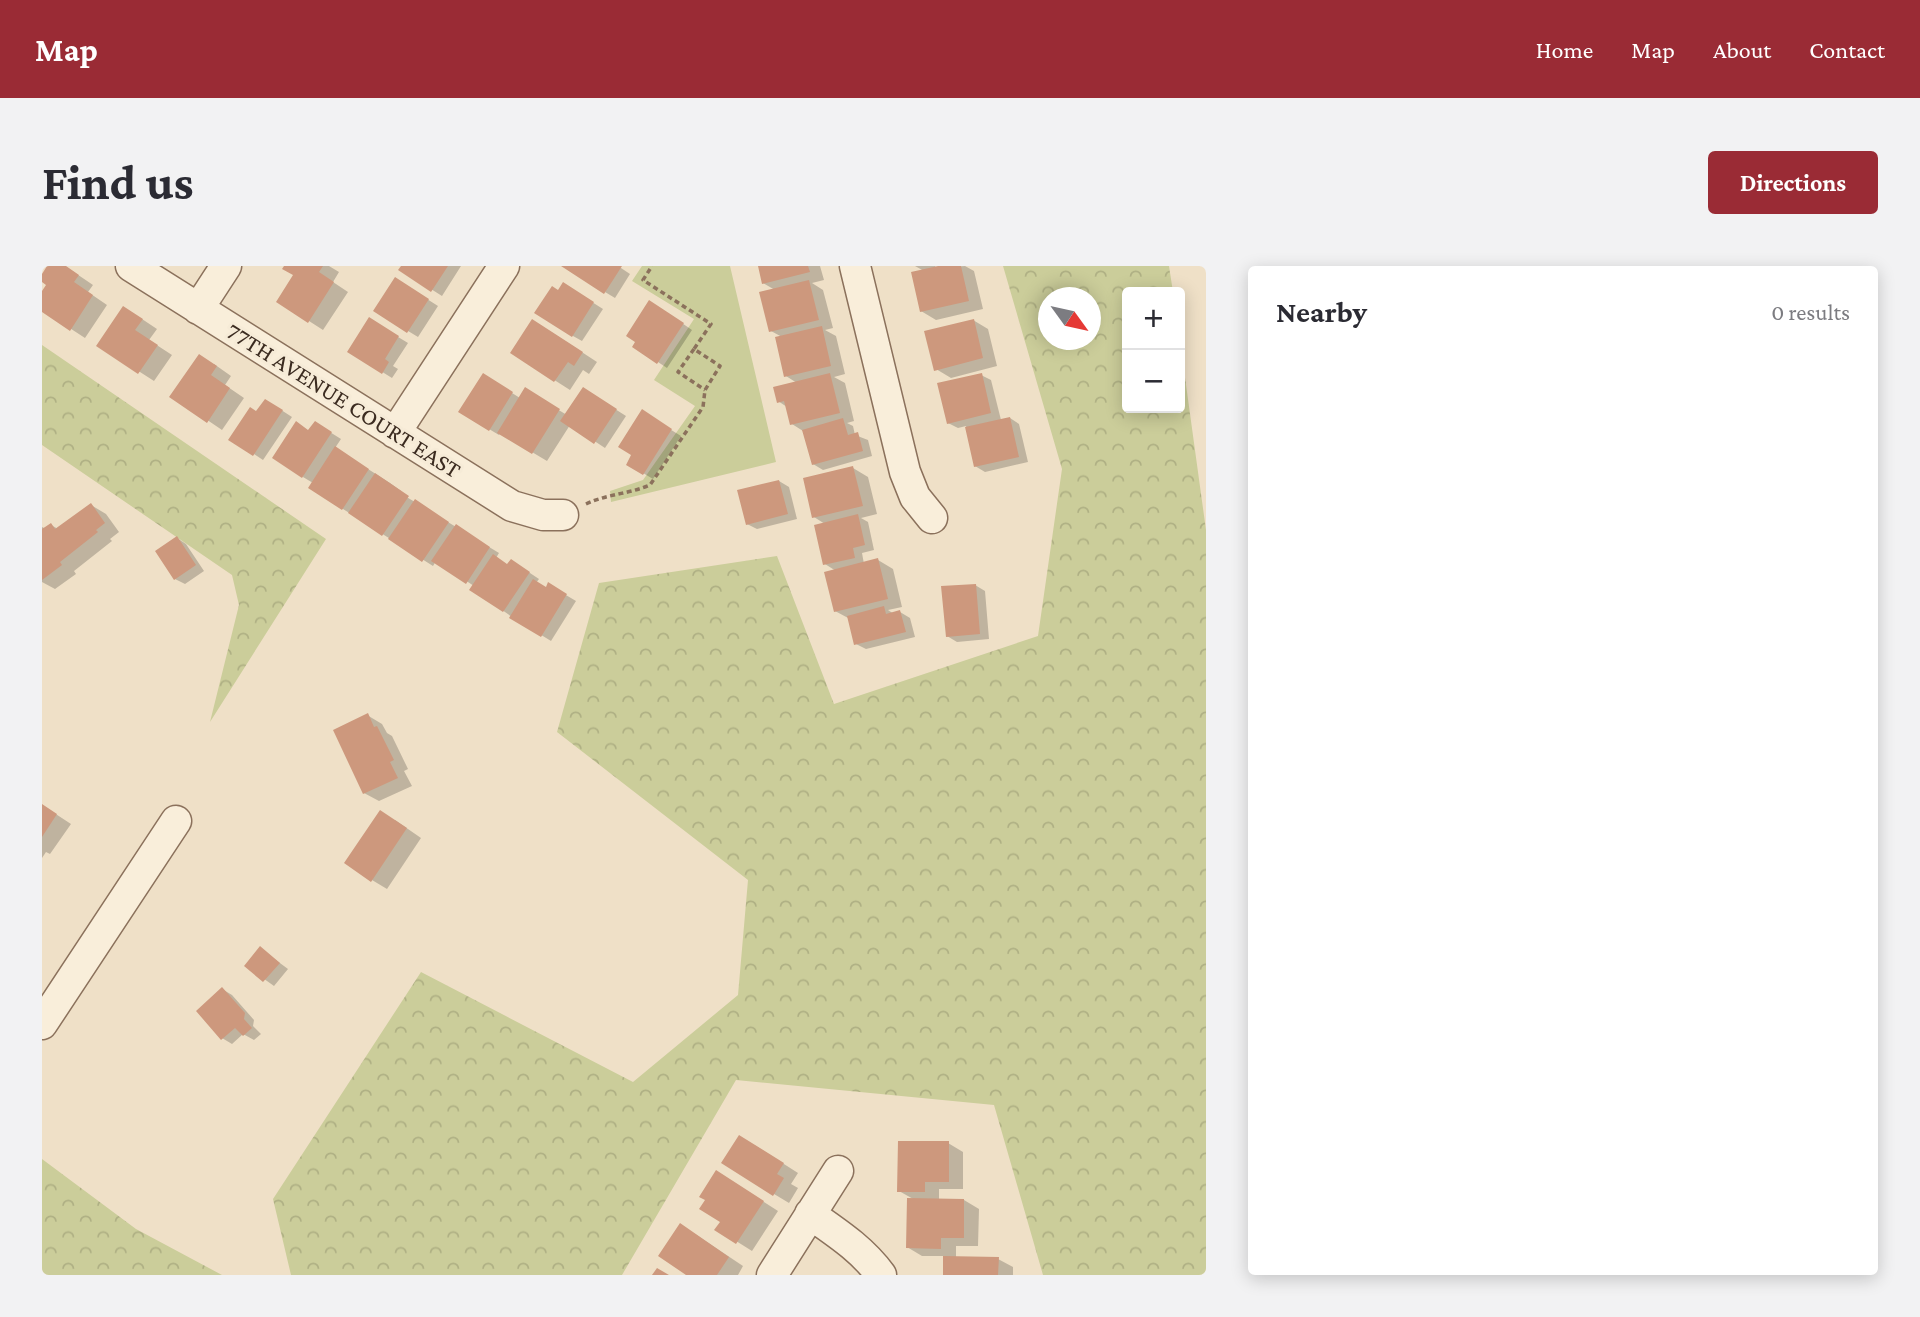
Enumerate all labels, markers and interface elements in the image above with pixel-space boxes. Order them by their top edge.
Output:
text: Map [35,31,98,68]
text: Home [1536,36,1593,63]
text: Map [1631,36,1675,63]
text: About [1713,36,1771,63]
text: Contact [1809,36,1885,63]
button: Directions [1708,151,1878,214]
text: Find us [42,155,194,210]
north arrow [1038,287,1101,350]
map controls [1122,287,1185,413]
button: + [1122,287,1185,350]
text: Nearby [1276,295,1367,328]
text: 0 results [1771,299,1850,325]
street label: 77TH AVENUE COURT EAST [222,317,466,483]
button: − [1122,350,1185,413]

